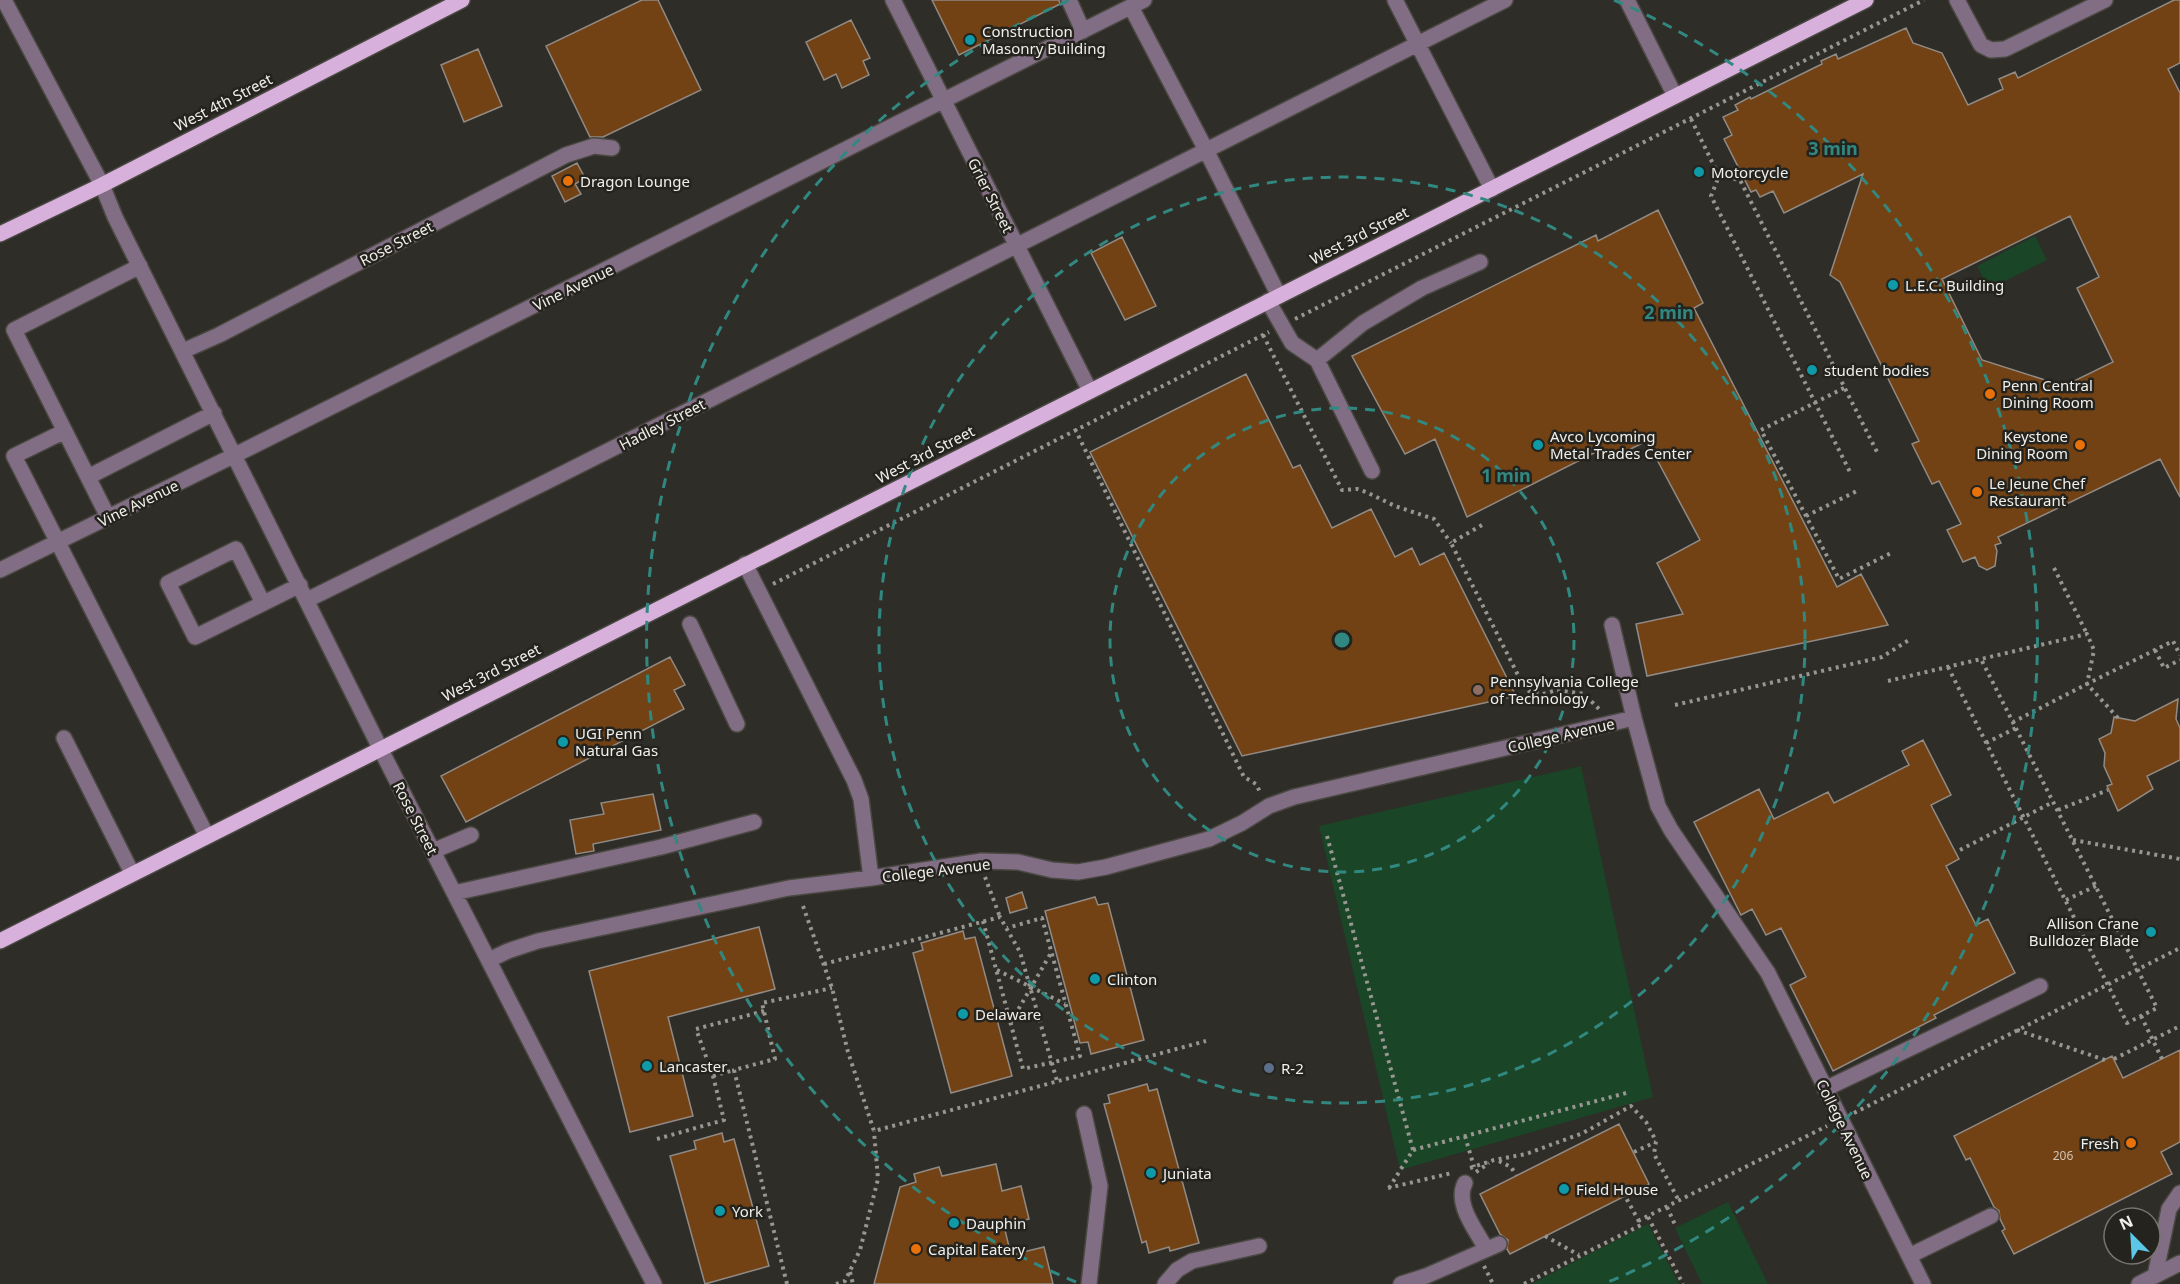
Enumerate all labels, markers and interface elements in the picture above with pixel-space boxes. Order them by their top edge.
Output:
place label: Construction Masonry Building [982,21,1106,58]
marker: Construction Masonry Building [963,33,977,47]
street label: West 4th Street [170,68,276,135]
text: 3 min [1808,136,1858,160]
street label: Grier Street [964,154,1019,236]
place label: Motorcycle [1711,162,1788,182]
marker: Motorcycle [1692,165,1706,179]
place label: Dragon Lounge [580,171,690,191]
marker: Dragon Lounge [561,174,575,188]
street label: West 3rd Street [1306,201,1412,268]
street label: Rose Street [356,216,437,270]
street label: Vine Avenue [529,259,617,315]
place label: L.E.C. Building [1905,275,2004,295]
marker: L.E.C. Building [1886,278,1900,292]
text: 2 min [1644,300,1694,324]
place label: student bodies [1824,360,1929,380]
marker: student bodies [1805,363,1819,377]
place label: Penn Central Dining Room [2002,375,2094,412]
marker: Penn Central Dining Room [1983,387,1997,401]
street label: Hadley Street [615,393,709,454]
street label: West 3rd Street [872,420,978,487]
place label: Avco Lycoming Metal Trades Center [1550,426,1692,463]
place label: Keystone Dining Room [1976,426,2068,463]
marker: Avco Lycoming Metal Trades Center [1531,438,1545,452]
marker: Keystone Dining Room [2073,438,2087,452]
text: 1 min [1481,463,1531,487]
place label: Le Jeune Chef Restaurant [1989,473,2086,510]
street label: Vine Avenue [94,475,182,531]
marker: Le Jeune Chef Restaurant [1970,485,1984,499]
centre of rings [1332,630,1352,650]
street label: West 3rd Street [438,638,544,705]
place label: Pennsylvania College of Technology [1490,671,1639,708]
marker: Pennsylvania College of Technology [1471,683,1485,697]
street label: College Avenue [1506,713,1616,757]
place label: UGI Penn Natural Gas [575,723,658,760]
marker: UGI Penn Natural Gas [556,735,570,749]
street label: Rose Street [389,778,443,859]
street label: College Avenue [881,853,991,887]
place label: Allison Crane Bulldozer Blade [2029,913,2139,950]
marker: Allison Crane Bulldozer Blade [2144,925,2158,939]
place label: Clinton [1107,969,1157,989]
marker: Clinton [1088,972,1102,986]
place label: Delaware [975,1004,1041,1024]
marker: Delaware [956,1007,970,1021]
place label: Lancaster [659,1056,727,1076]
place label: R-2 [1281,1058,1304,1078]
marker: Lancaster [640,1059,654,1073]
marker: R-2 [1262,1061,1276,1075]
street label: College Avenue [1812,1076,1878,1182]
place label: Fresh [2080,1133,2119,1153]
marker: Fresh [2124,1136,2138,1150]
house number: 206 [2053,1147,2073,1164]
place label: Juniata [1161,1163,1212,1183]
marker: Juniata [1144,1166,1158,1180]
place label: Field House [1576,1179,1658,1199]
marker: Field House [1557,1182,1571,1196]
place label: York [732,1201,763,1221]
marker: York [713,1204,727,1218]
north arrow [2102,1206,2162,1266]
text: N [2115,1210,2136,1235]
place label: Dauphin [966,1213,1026,1233]
marker: Dauphin [947,1216,961,1230]
place label: Capital Eatery [928,1239,1025,1259]
marker: Capital Eatery [909,1242,923,1256]

